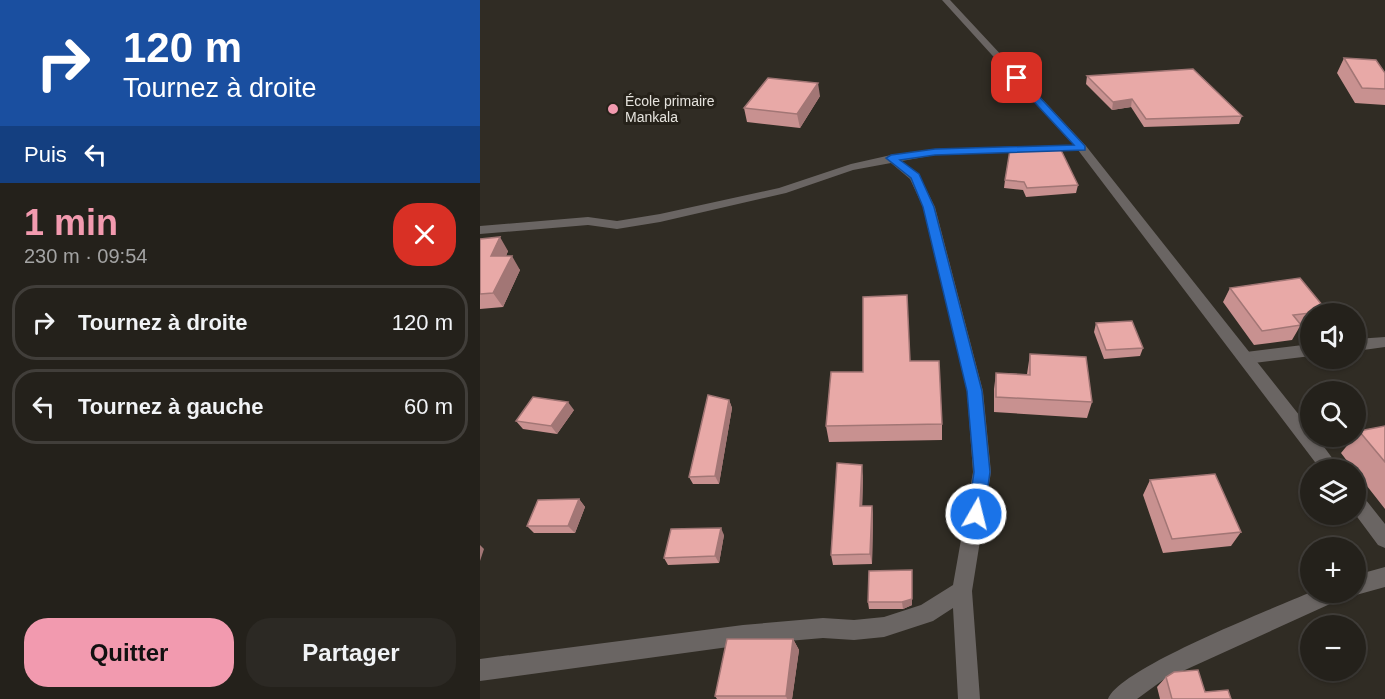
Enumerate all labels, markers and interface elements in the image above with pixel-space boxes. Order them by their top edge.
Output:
icon: right [24,24,102,102]
text: 120 m [123,24,242,71]
pin [991,52,1042,103]
icon: arrive [1000,61,1033,94]
text: Tournez à droite [123,73,317,103]
place label: École primaire Mankala [625,93,715,125]
marker: École primaire Mankala [606,102,620,116]
icon: left [79,138,112,171]
text: Puis [24,142,67,167]
text: 1 min [24,202,118,243]
button: close [393,203,456,266]
text: 230 m · 09:54 [24,245,147,267]
map controls [1300,303,1366,681]
button: sound [1300,303,1366,369]
icon: right [27,306,60,339]
text: Tournez à droite [78,310,248,335]
text: 120 m [392,310,453,335]
button: search [1300,381,1366,447]
icon: left [27,390,60,423]
text: Tournez à gauche [78,394,263,419]
text: 60 m [404,394,453,419]
button: layers [1300,459,1366,525]
position arrow [944,482,1008,546]
button: + [1300,537,1366,603]
button: − [1300,615,1366,681]
button: Quitter [24,618,234,687]
button: Partager [246,618,456,687]

